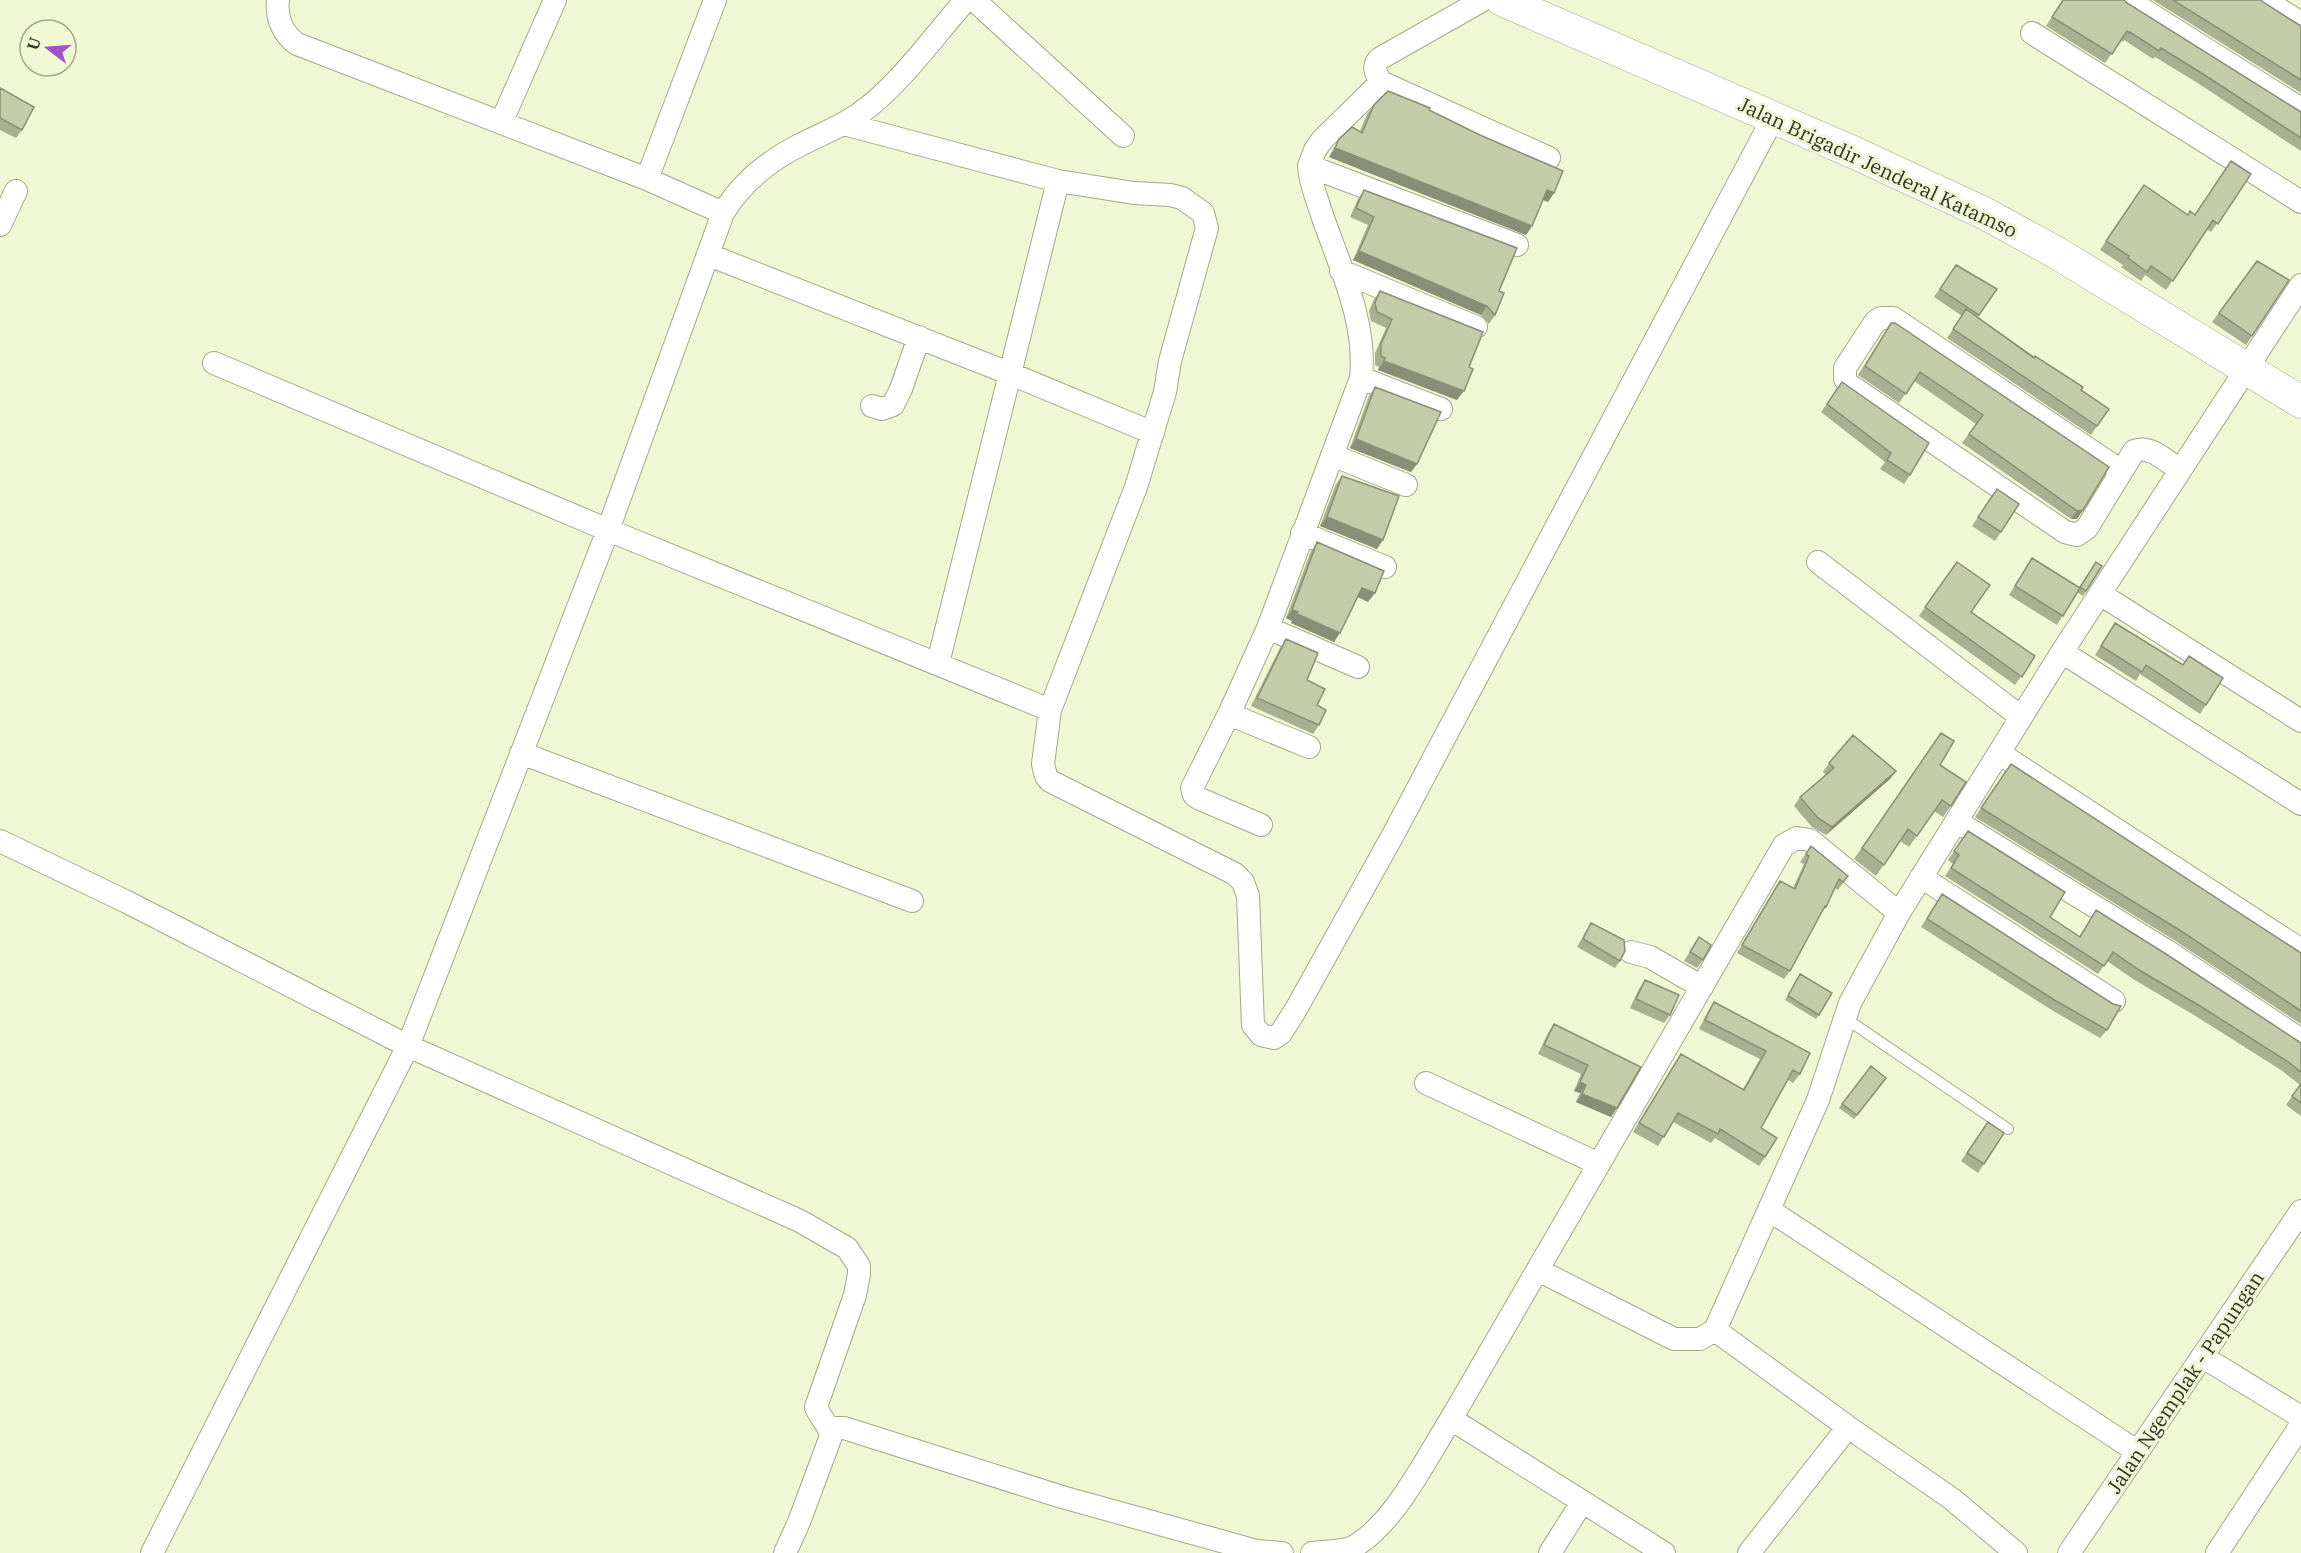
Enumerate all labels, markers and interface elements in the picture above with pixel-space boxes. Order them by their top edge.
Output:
north arrow [18,18,78,78]
text: U [22,35,45,52]
street label: Jalan Brigadir Jenderal Katamso [1734,90,2022,244]
street label: Jalan Ngemplak - Papungan [2100,1265,2270,1499]

